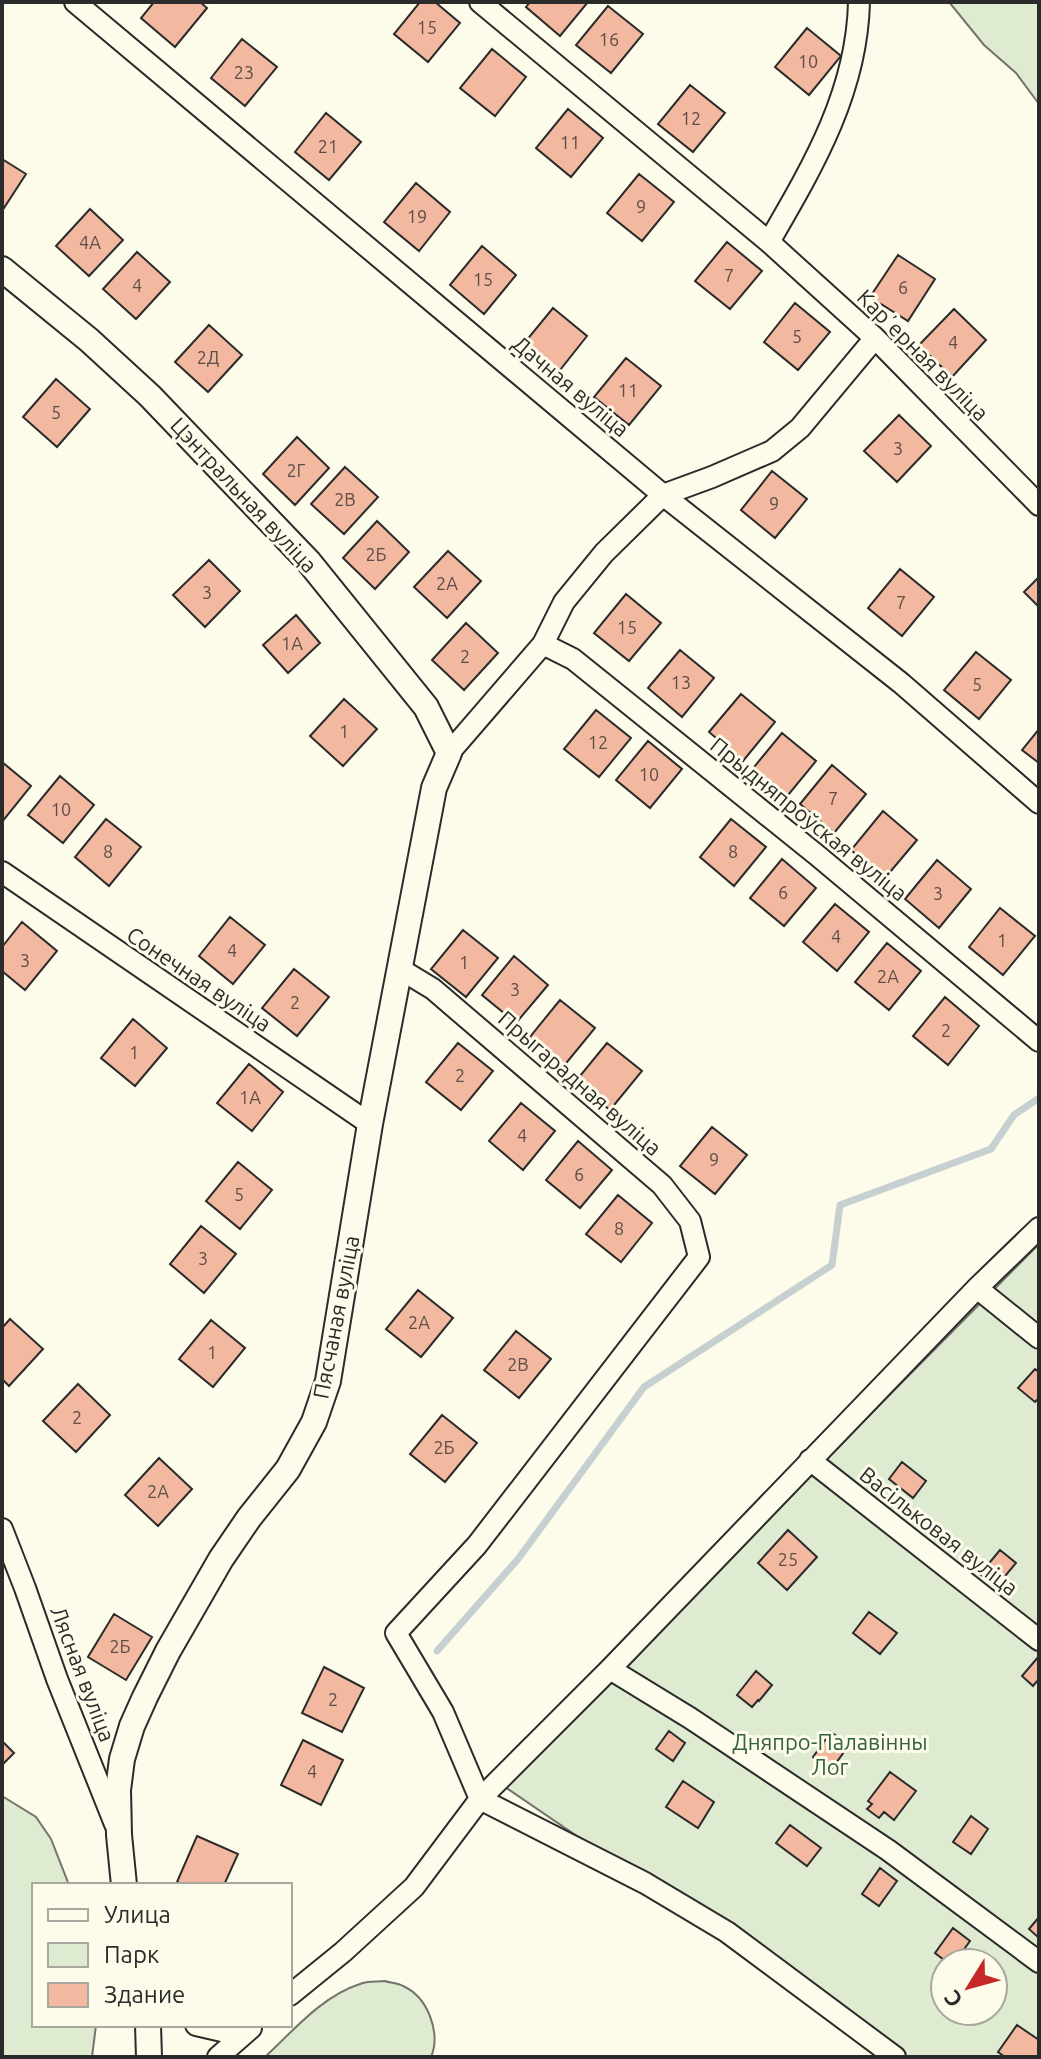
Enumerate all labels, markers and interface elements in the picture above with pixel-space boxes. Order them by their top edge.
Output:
house number: 15 [417,17,437,37]
house number: 16 [599,29,619,49]
house number: 10 [798,51,818,71]
house number: 23 [234,62,254,82]
house number: 12 [681,108,701,128]
house number: 11 [560,132,580,152]
house number: 21 [318,136,338,156]
house number: 9 [636,196,646,216]
house number: 19 [407,206,427,226]
house number: 4А [79,232,101,252]
house number: 7 [724,265,734,285]
house number: 15 [473,269,493,289]
house number: 4 [132,275,142,295]
house number: 6 [898,277,908,297]
street label: Карʼерная вуліца [853,284,994,425]
house number: 5 [792,326,802,346]
street label: Дачная вуліца [508,330,634,441]
house number: 4 [948,332,958,352]
house number: 2Д [197,347,219,367]
house number: 11 [618,380,638,400]
house number: 5 [51,402,61,422]
street label: Цэнтральная вуліца [166,412,323,577]
house number: 3 [893,438,903,458]
house number: 2Г [286,460,306,480]
house number: 2В [334,489,356,509]
house number: 9 [769,493,779,513]
house number: 2Б [365,544,387,564]
house number: 2А [436,573,458,593]
house number: 3 [202,582,212,602]
house number: 7 [896,592,906,612]
house number: 15 [617,617,637,637]
house number: 1А [281,633,303,653]
house number: 2 [460,646,470,666]
house number: 13 [671,672,691,692]
house number: 5 [972,674,982,694]
house number: 1 [339,721,349,741]
house number: 12 [588,732,608,752]
street label: Прыдняпроўская вуліца [706,732,913,906]
house number: 10 [639,764,659,784]
house number: 7 [828,788,838,808]
house number: 10 [51,799,71,819]
house number: 8 [103,841,113,861]
house number: 8 [728,841,738,861]
house number: 6 [778,882,788,902]
house number: 3 [933,883,943,903]
street label: Сонечная вуліца [122,921,276,1036]
house number: 4 [831,926,841,946]
house number: 1 [997,930,1007,950]
house number: 4 [227,940,237,960]
house number: 3 [20,950,30,970]
house number: 1 [459,952,469,972]
house number: 2А [877,966,899,986]
house number: 3 [510,979,520,999]
house number: 2 [290,992,300,1012]
street label: Прыгарадная вуліца [494,1005,667,1160]
house number: 2 [941,1020,951,1040]
house number: 1 [129,1042,139,1062]
house number: 2 [455,1065,465,1085]
house number: 1А [239,1087,261,1107]
house number: 4 [517,1125,527,1145]
house number: 9 [709,1149,719,1169]
house number: 6 [574,1164,584,1184]
house number: 5 [234,1184,244,1204]
house number: 8 [614,1218,624,1238]
street label: Пясчаная вуліца [307,1233,364,1401]
house number: 3 [198,1248,208,1268]
house number: 2А [408,1312,430,1332]
house number: 1 [207,1342,217,1362]
house number: 2В [507,1354,529,1374]
house number: 2 [72,1407,82,1427]
house number: 2Б [433,1437,455,1457]
street label: Васільковая вуліца [855,1461,1023,1600]
house number: 2А [147,1481,169,1501]
house number: 25 [778,1549,798,1569]
street label: Лясная вуліца [46,1603,121,1745]
house number: 2Б [109,1636,131,1656]
house number: 2 [328,1689,338,1709]
park label: Дняпро-Палавінны Лог [732,1729,928,1779]
house number: 4 [307,1761,317,1781]
legend [32,1883,292,2027]
text: Улица [104,1901,171,1928]
text: Парк [104,1941,159,1968]
north arrow [929,1947,1009,2027]
text: Здание [104,1981,185,2008]
text: С [938,1986,967,2012]

